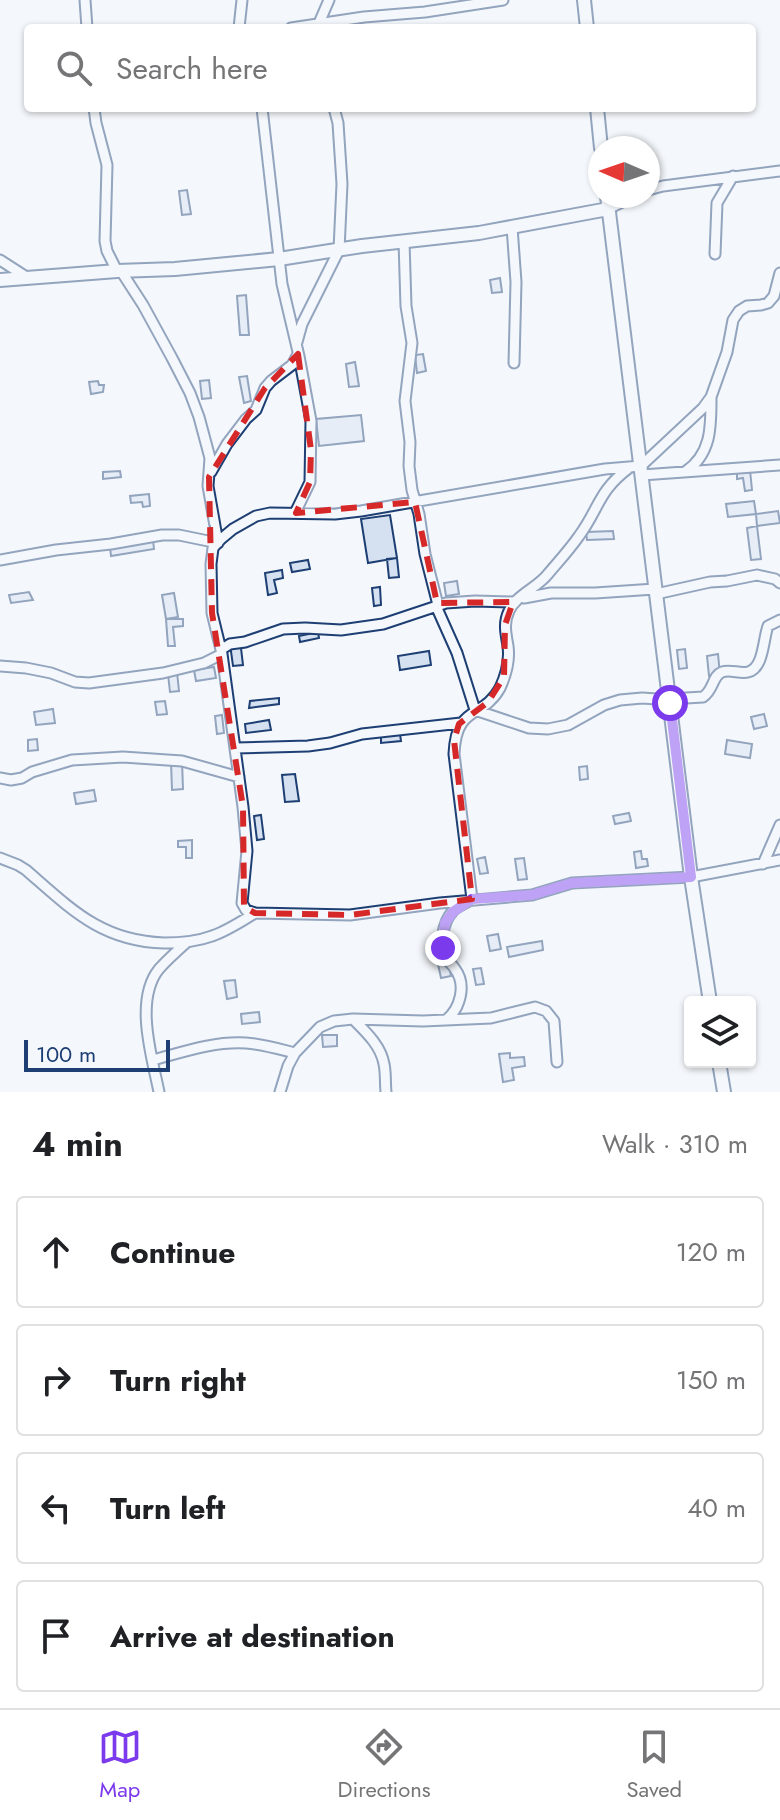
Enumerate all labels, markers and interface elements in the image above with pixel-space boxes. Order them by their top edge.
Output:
search box [24,24,756,112]
icon: search [52,46,96,90]
text: Search here [116,47,268,90]
north arrow [588,136,660,208]
route start [652,685,688,721]
route end [425,930,461,966]
map controls [684,996,756,1068]
button: layers [684,996,756,1068]
scale bar [24,1036,170,1072]
text: 100 m [36,1038,96,1070]
text: 4 min [32,1120,123,1169]
text: Walk · 310 m [602,1125,748,1163]
icon: ahead [34,1230,78,1274]
text: Continue [110,1231,236,1274]
text: 120 m [676,1233,746,1271]
icon: right [34,1358,78,1402]
text: Turn right [110,1359,246,1402]
text: 150 m [676,1361,746,1399]
icon: left [34,1486,78,1530]
text: Turn left [110,1487,225,1530]
text: 40 m [687,1489,746,1527]
icon: arrive [34,1614,78,1658]
text: Arrive at destination [110,1615,395,1658]
tab: Map [98,1725,142,1805]
tab: Directions [338,1725,431,1805]
tab: Saved [626,1725,682,1805]

